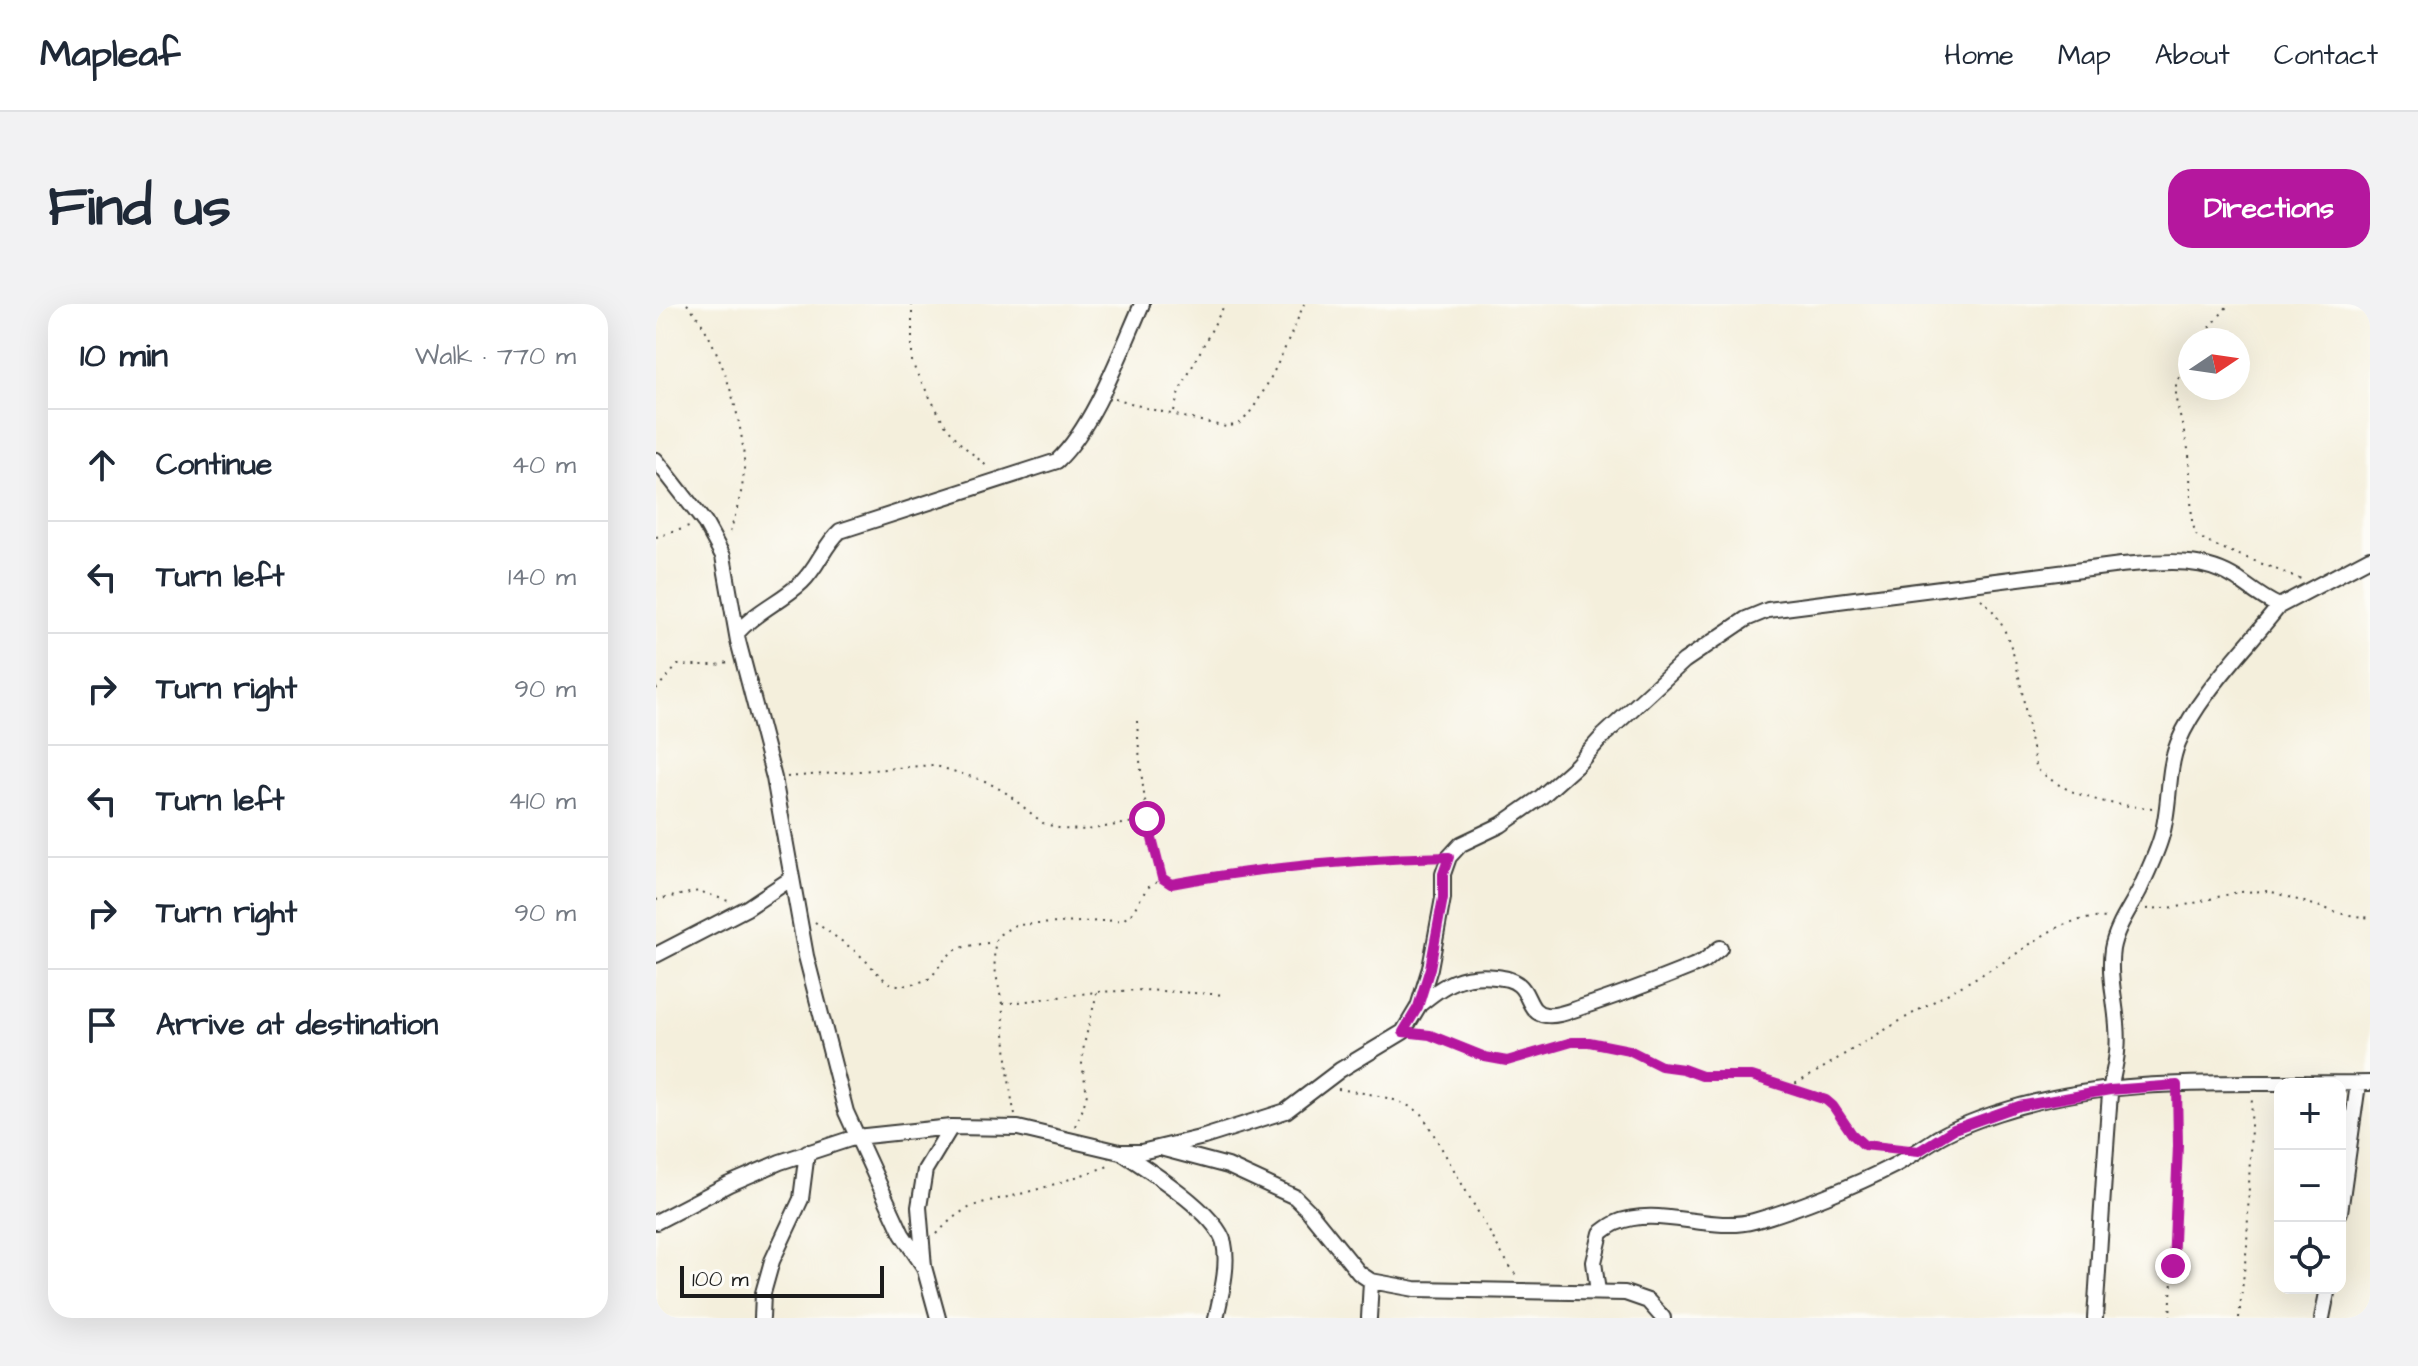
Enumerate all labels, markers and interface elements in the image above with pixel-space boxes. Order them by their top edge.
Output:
text: Mapleaf [40,29,180,81]
text: Home [1944,36,2014,75]
text: Map [2058,36,2111,75]
text: About [2155,36,2230,75]
text: Contact [2274,36,2378,75]
text: Find us [48,169,231,247]
button: Directions [2168,169,2370,248]
north arrow [2178,328,2250,400]
text: 10 min [80,332,168,380]
text: Walk · 770 m [415,338,576,374]
icon: ahead [80,443,124,487]
text: Continue [156,444,272,486]
text: 40 m [511,447,576,483]
icon: left [80,555,124,599]
text: Turn left [156,556,284,598]
text: 140 m [508,559,576,595]
icon: right [80,667,124,711]
text: Turn right [156,668,297,710]
text: 90 m [514,671,576,707]
icon: left [80,779,124,823]
text: Turn left [156,780,284,822]
text: 410 m [508,783,576,819]
route start [1129,801,1165,837]
icon: right [80,891,124,935]
text: Turn right [156,892,297,934]
text: 90 m [514,895,576,931]
icon: arrive [80,1003,124,1047]
text: Arrive at destination [156,1004,438,1046]
map controls [2274,1078,2346,1294]
button: + [2274,1078,2346,1150]
button: − [2274,1150,2346,1222]
button: locate [2274,1222,2346,1294]
route end [2155,1248,2191,1284]
scale bar [680,1262,884,1298]
text: 100 m [692,1264,749,1295]

